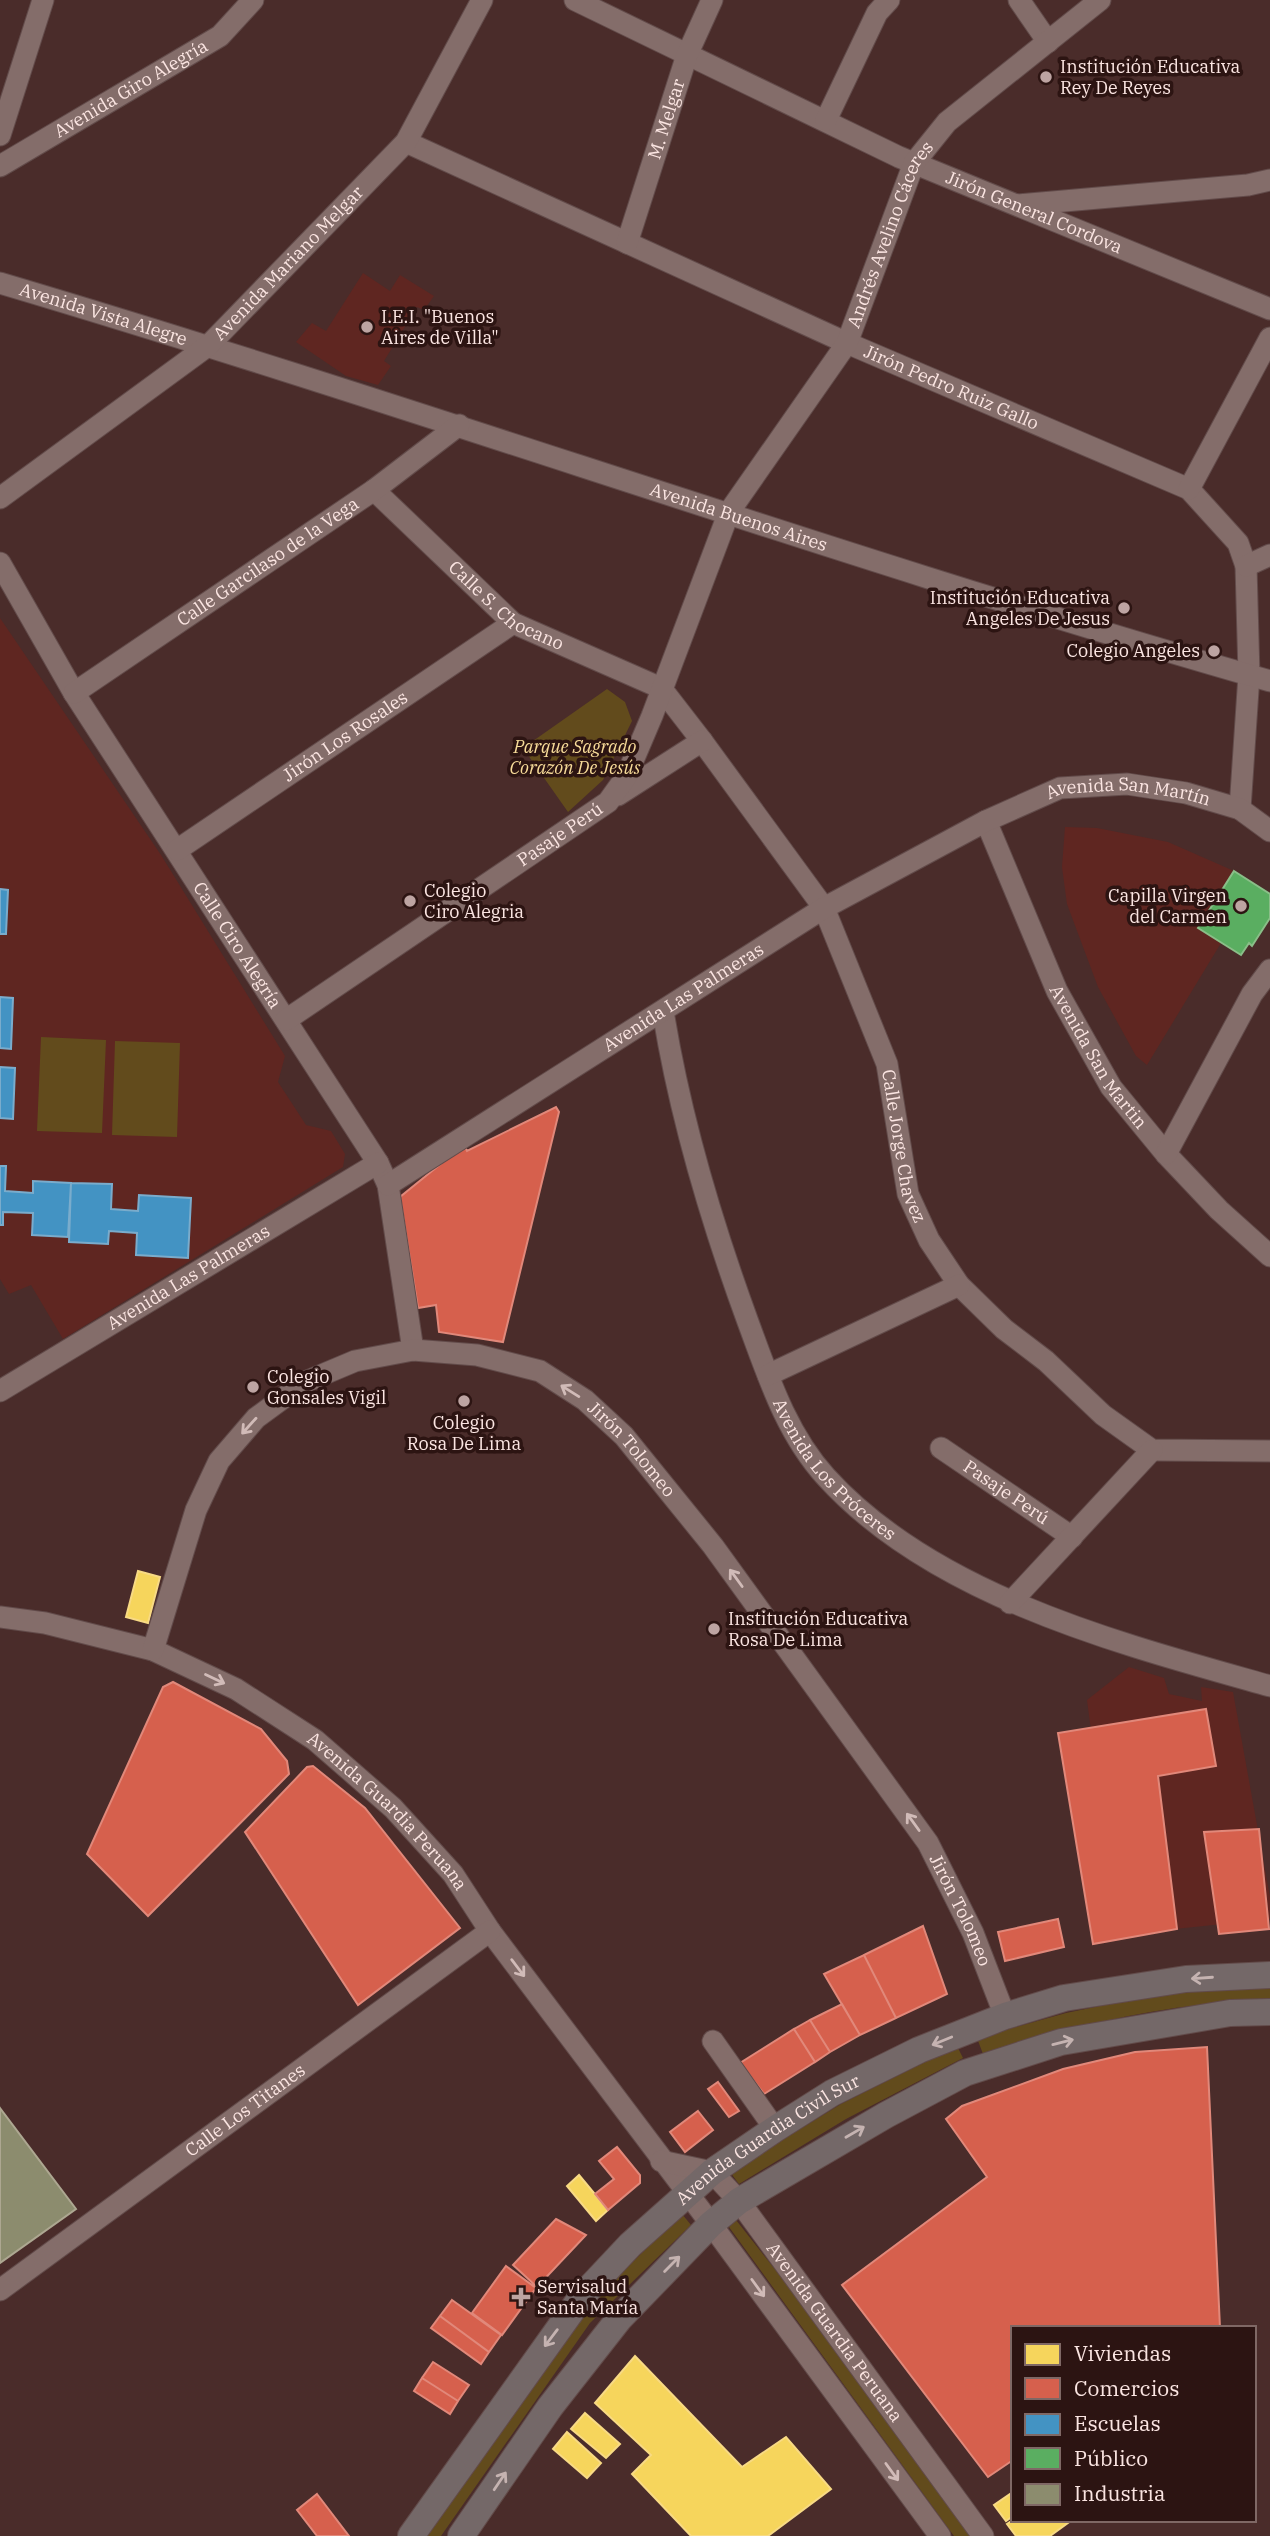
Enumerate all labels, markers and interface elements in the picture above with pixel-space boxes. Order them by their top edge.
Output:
street label: Avenida Giro Alegría [50,34,212,143]
place label: Institución Educativa Rey De Reyes [1060,55,1240,99]
marker: Institución Educativa Rey De Reyes [1038,69,1054,85]
street label: M. Melgar [642,76,690,162]
street label: Andrés Avelino Cáceres [842,136,938,331]
street label: Jirón General Cordova [943,165,1126,258]
street label: Avenida Mariano Melgar [208,181,368,345]
street label: Avenida Vista Alegre [17,277,190,350]
place label: I.E.I. "Buenos Aires de Villa" [381,305,499,349]
marker: I.E.I. "Buenos Aires de Villa" [359,319,375,335]
street label: Jirón Pedro Ruiz Gallo [861,340,1042,435]
street label: Avenida Buenos Aires [647,477,830,556]
street label: Calle Garcilaso de la Vega [172,492,363,631]
street label: Calle S. Chocano [444,555,568,655]
place label: Institución Educativa Angeles De Jesus [930,586,1110,630]
marker: Institución Educativa Angeles De Jesus [1116,600,1132,616]
place label: Colegio Angeles [1066,639,1200,662]
marker: Colegio Angeles [1206,643,1222,659]
street label: Jirón Los Rosales [278,686,412,786]
park label: Parque Sagrado Corazón De Jesús [510,735,641,779]
street label: Avenida San Martín [1042,772,1213,811]
street label: Pasaje Perú [512,797,607,871]
street label: Calle Ciro Alegría [188,877,287,1013]
place label: Colegio Ciro Alegria [424,879,524,923]
place label: Capilla Virgen del Carmen [1108,884,1227,928]
marker: Colegio Ciro Alegria [402,893,418,909]
marker: Capilla Virgen del Carmen [1233,898,1249,914]
street label: Avenida Las Palmeras [598,937,768,1057]
street label: Avenida San Martin [1045,980,1153,1133]
street label: Calle Jorge Chavez [877,1068,932,1226]
street label: Avenida Las Palmeras [102,1219,274,1335]
place label: Colegio Gonsales Vigil [267,1365,386,1409]
marker: Colegio Gonsales Vigil [245,1379,261,1395]
one-way arrow [561,1383,580,1398]
marker: Colegio Rosa De Lima [456,1393,472,1409]
street label: Avenida Los Próceres [768,1395,901,1545]
street label: Jirón Tolomeo [583,1396,681,1502]
place label: Colegio Rosa De Lima [407,1411,521,1455]
one-way arrow [241,1417,257,1435]
street label: Pasaje Perú [959,1455,1054,1529]
one-way arrow [729,1569,744,1588]
place label: Institución Educativa Rosa De Lima [728,1607,908,1651]
marker: Institución Educativa Rosa De Lima [706,1621,722,1637]
one-way arrow [204,1673,225,1687]
street label: Avenida Guardia Peruana [303,1726,473,1895]
one-way arrow [906,1813,920,1832]
street label: Jirón Tolomeo [924,1850,997,1969]
one-way arrow [510,1958,525,1977]
one-way arrow [1191,1972,1214,1985]
one-way arrow [931,2035,953,2048]
one-way arrow [1051,2035,1074,2048]
street label: Calle Los Titanes [180,2058,310,2162]
street label: Avenida Guardia Civil Sur [671,2069,863,2210]
one-way arrow [845,2125,865,2139]
street label: Avenida Guardia Peruana [762,2237,908,2426]
one-way arrow [663,2256,680,2273]
place label: Servisalud Santa María [537,2275,638,2319]
one-way arrow [751,2278,765,2297]
marker: Servisalud Santa María [511,2287,531,2307]
legend [1011,2326,1256,2522]
one-way arrow [543,2328,558,2346]
text: Viviendas [1074,2339,1171,2367]
text: Comercios [1074,2374,1179,2402]
text: Escuelas [1074,2409,1161,2437]
text: Público [1074,2444,1148,2472]
one-way arrow [885,2462,900,2481]
one-way arrow [494,2471,508,2491]
text: Industria [1074,2479,1165,2507]

